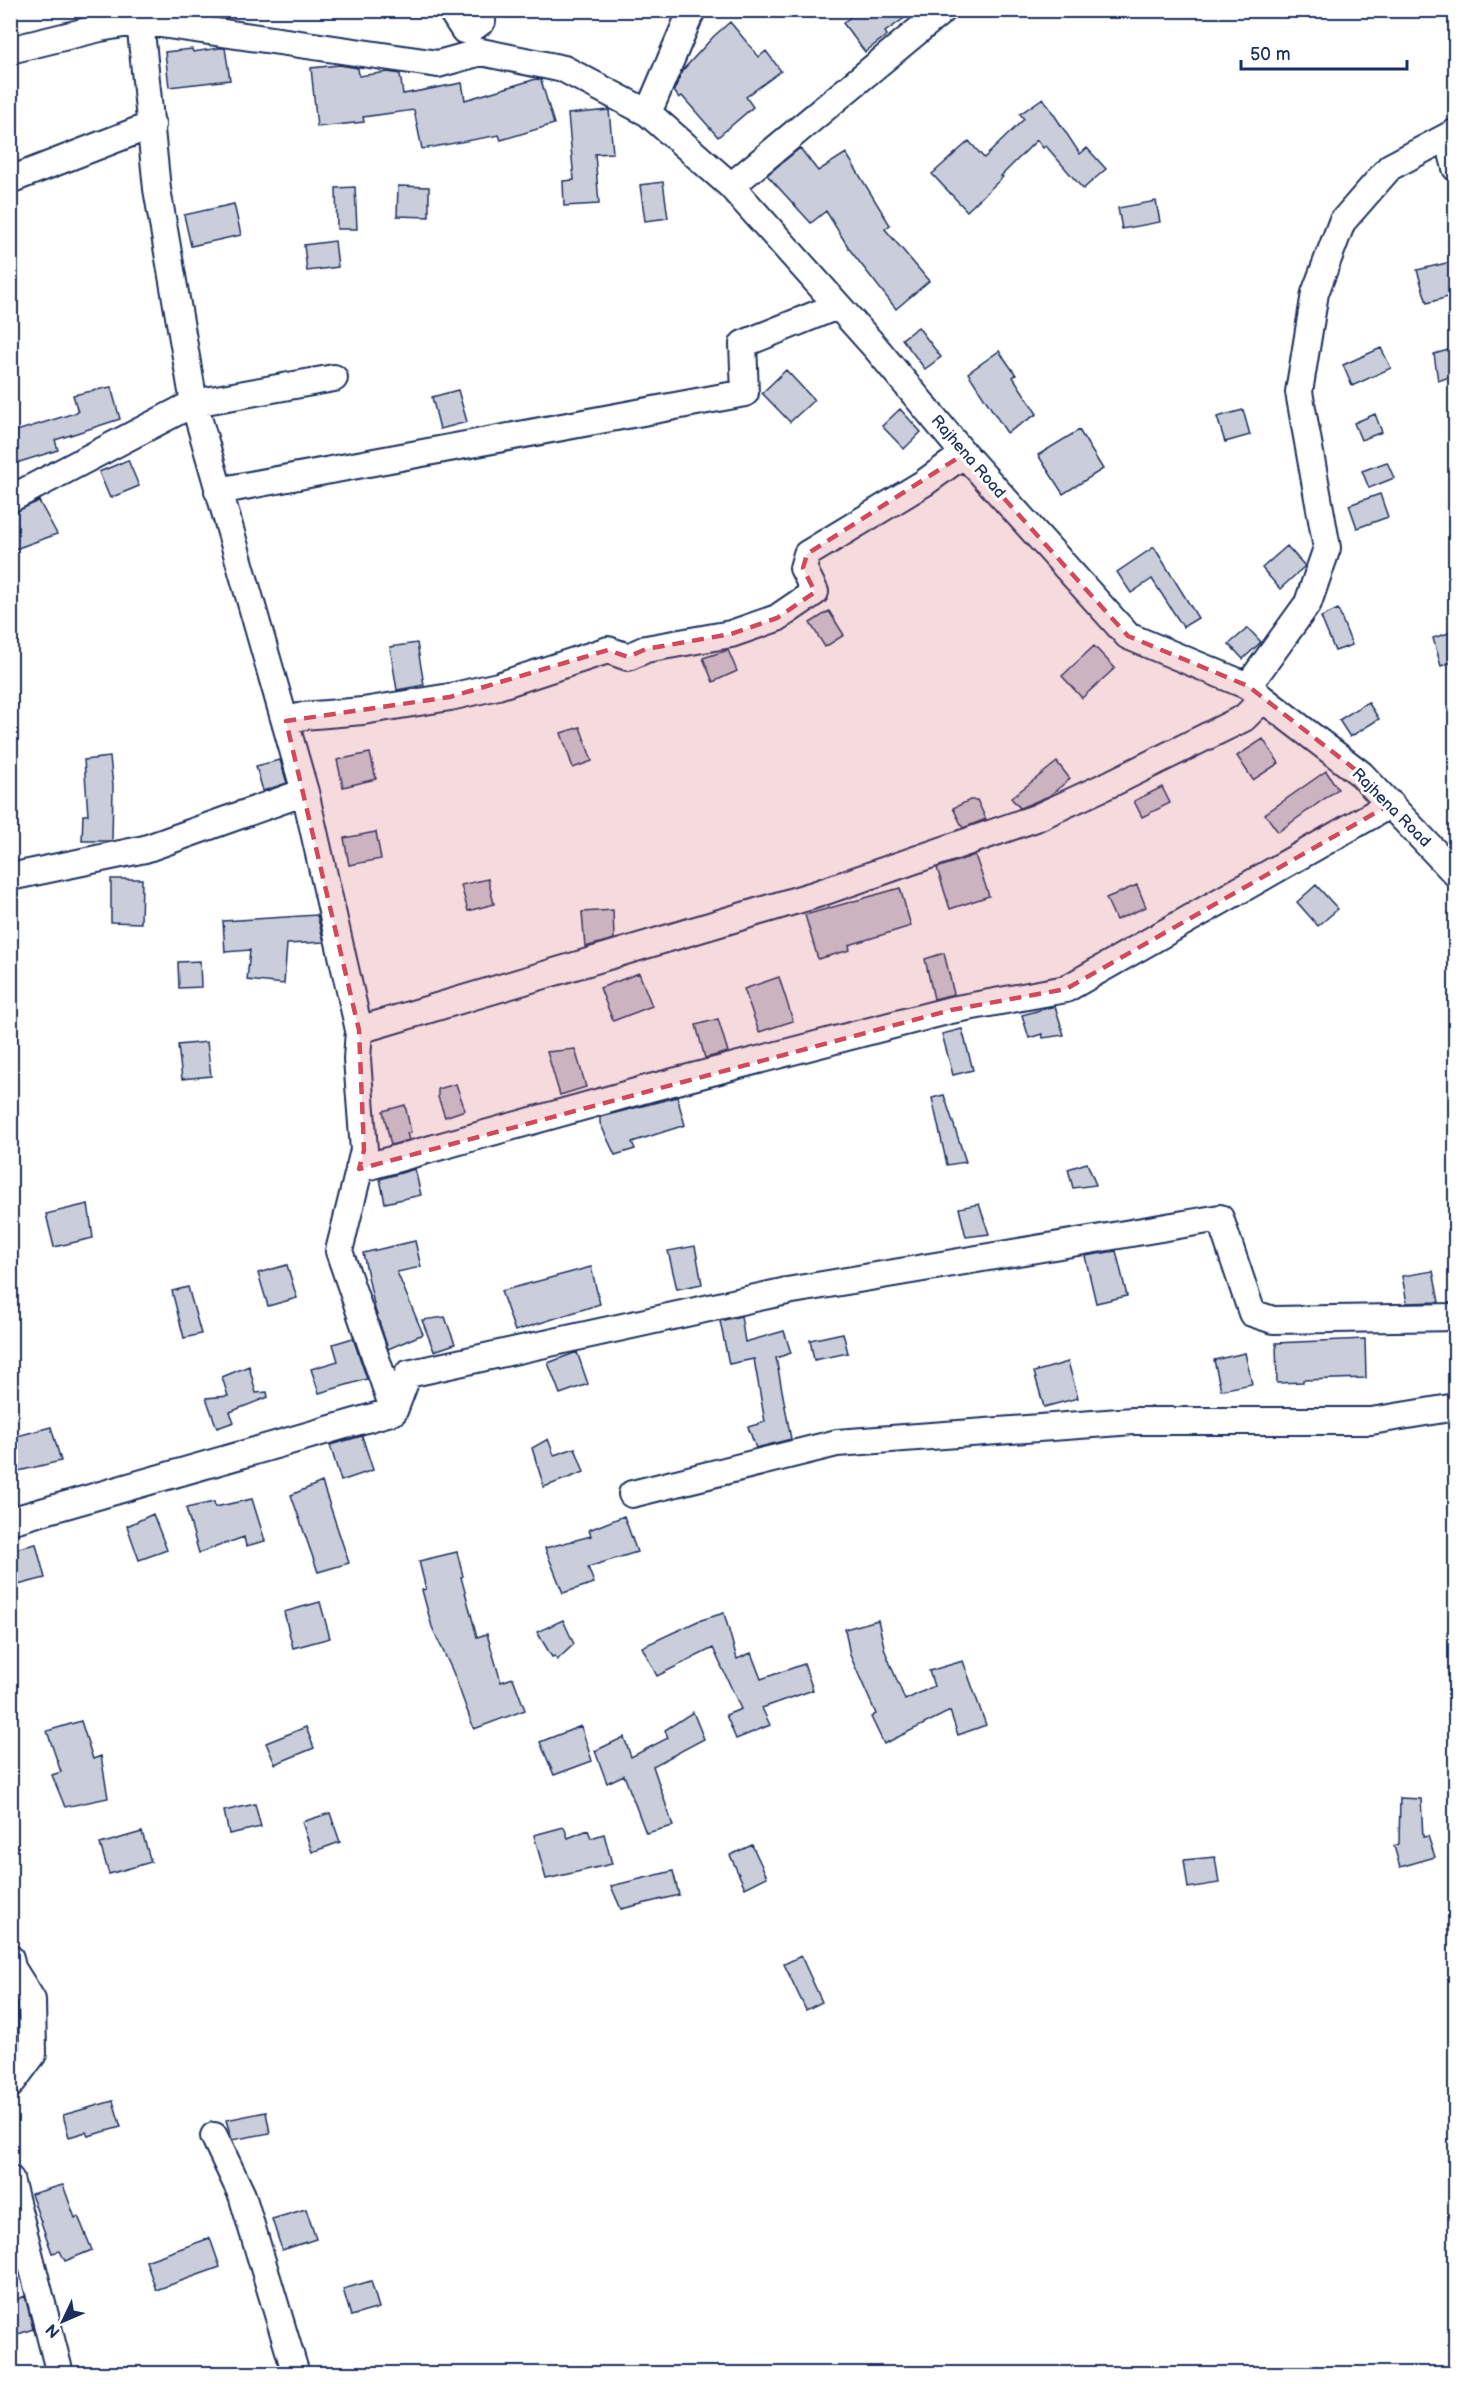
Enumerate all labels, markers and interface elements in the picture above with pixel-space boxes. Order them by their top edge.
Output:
scale bar [1241,33,1408,71]
text: 50 m [1250,44,1291,65]
street label: Rajhena Road [927,412,1009,502]
street label: Rajhena Road [1348,765,1434,851]
north arrow [33,2291,93,2351]
text: N [42,2319,64,2341]

